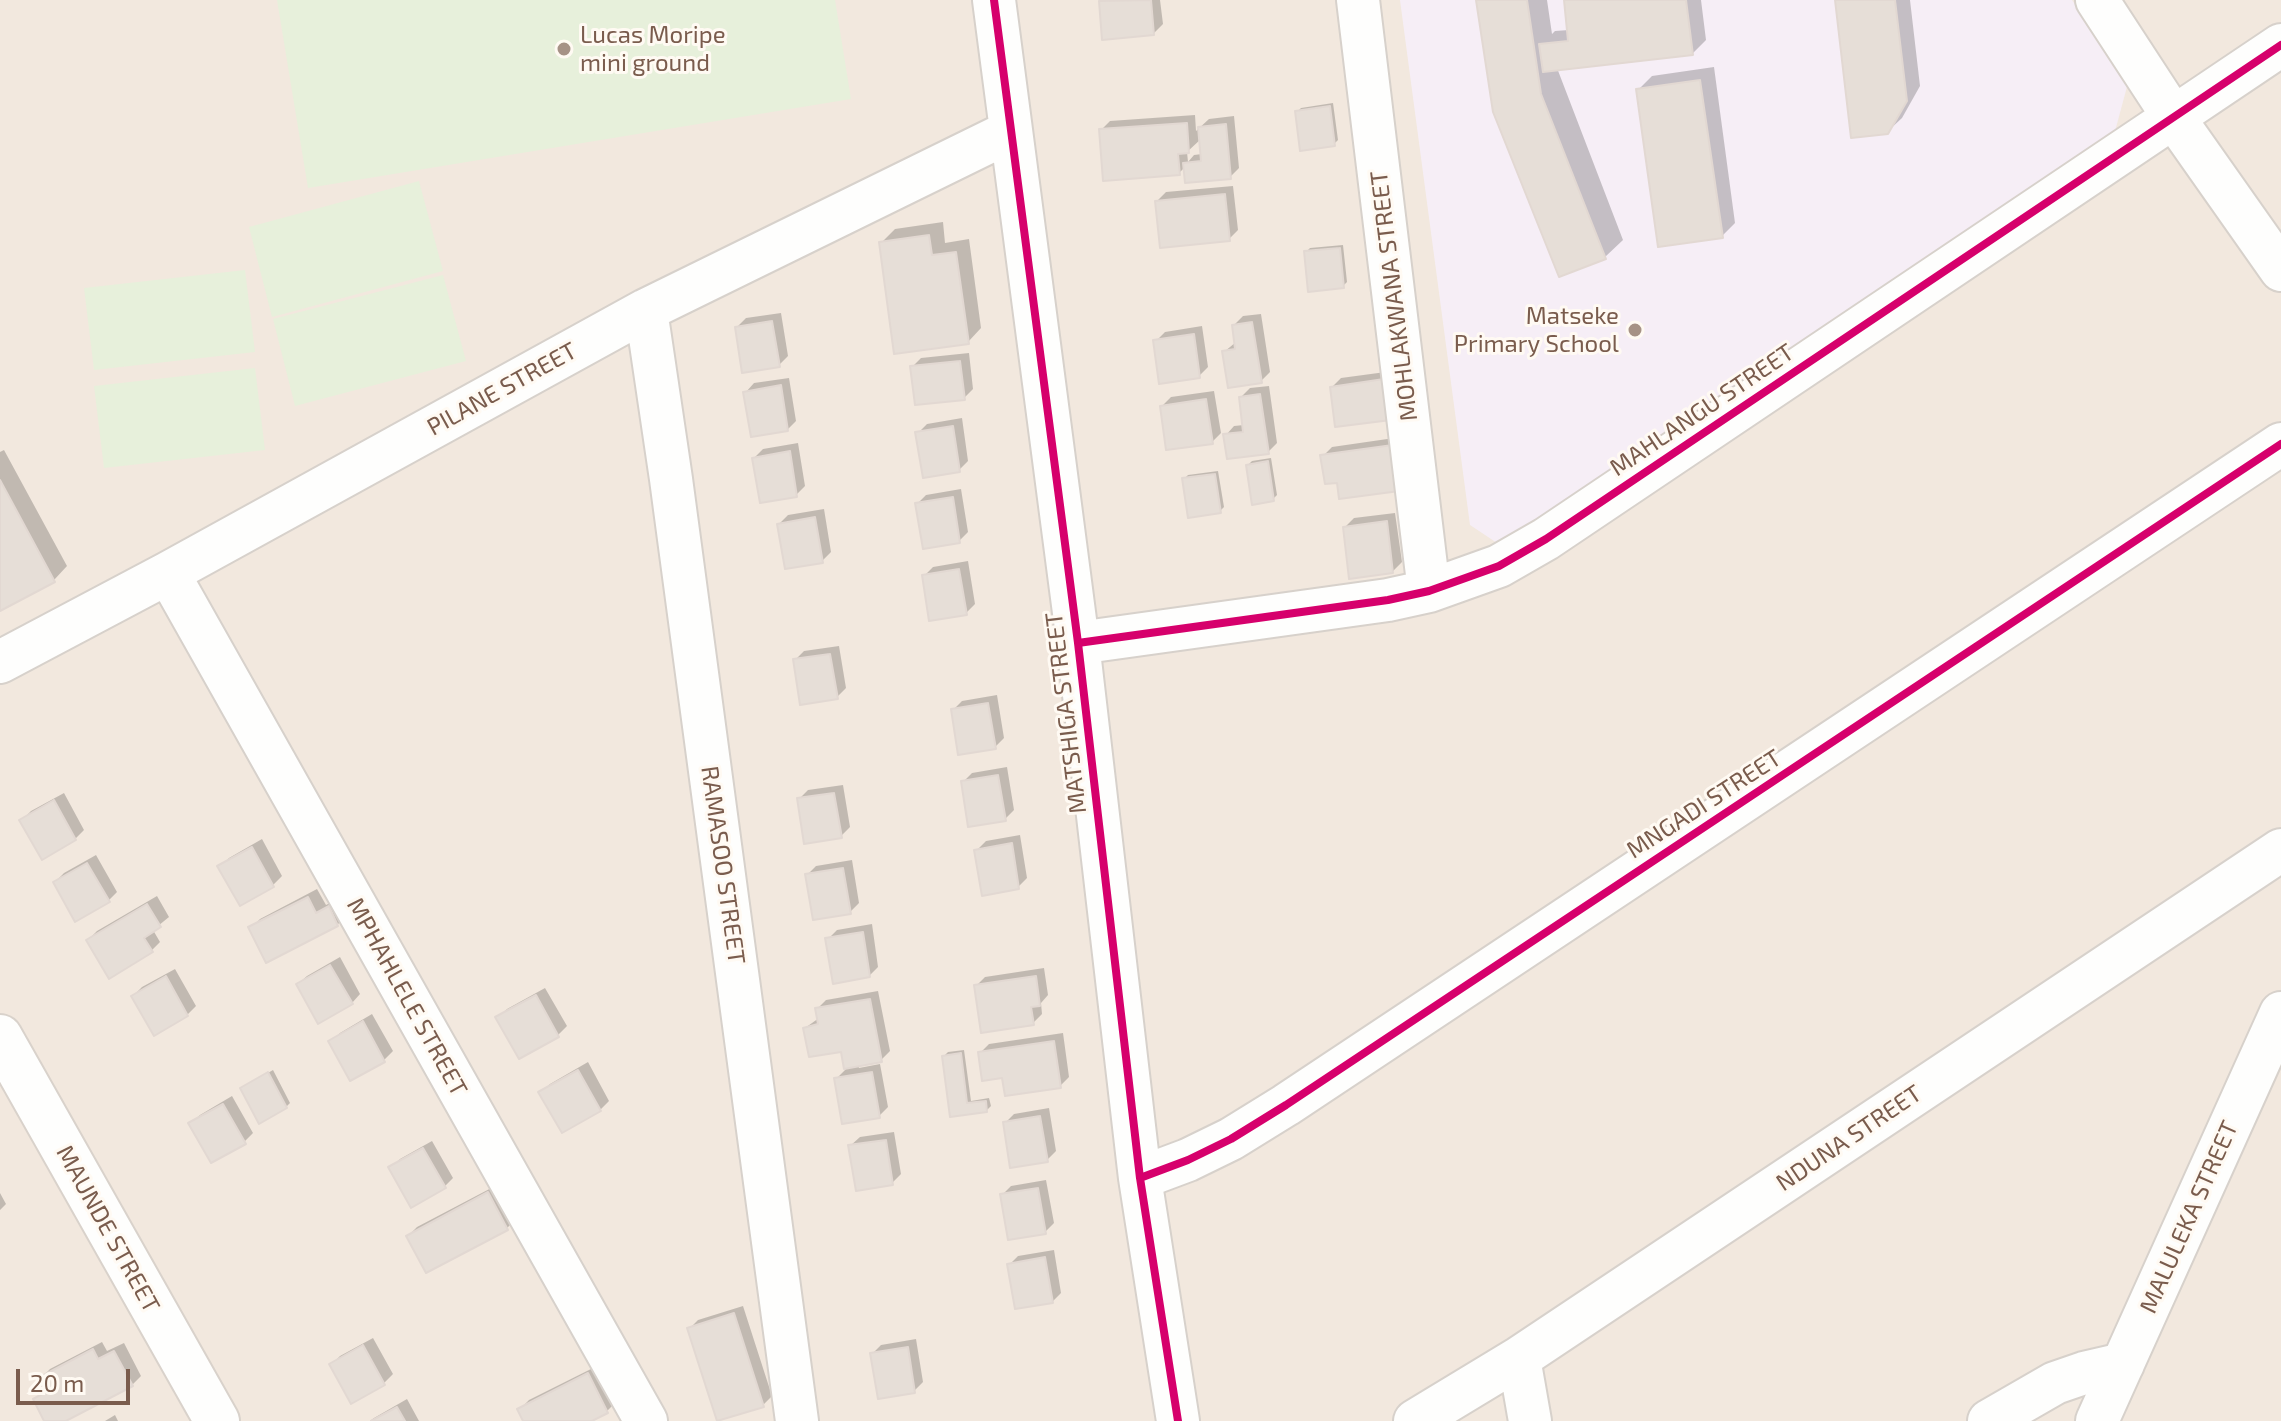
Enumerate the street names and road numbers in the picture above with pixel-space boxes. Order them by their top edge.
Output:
street label: MOHLAKWANA STREET [1364,169,1424,423]
street label: PILANE STREET [422,336,582,442]
street label: MAHLANGU STREET [1605,338,1799,482]
street label: MATSHIGA STREET [1039,611,1093,815]
street label: MNGADI STREET [1621,743,1787,865]
street label: RAMASOO STREET [695,764,751,966]
street label: MPHAHLELE STREET [341,893,473,1101]
street label: NDUNA STREET [1771,1079,1927,1197]
street label: MALULEKA STREET [2134,1117,2244,1317]
street label: MAUNDE STREET [50,1140,166,1318]

